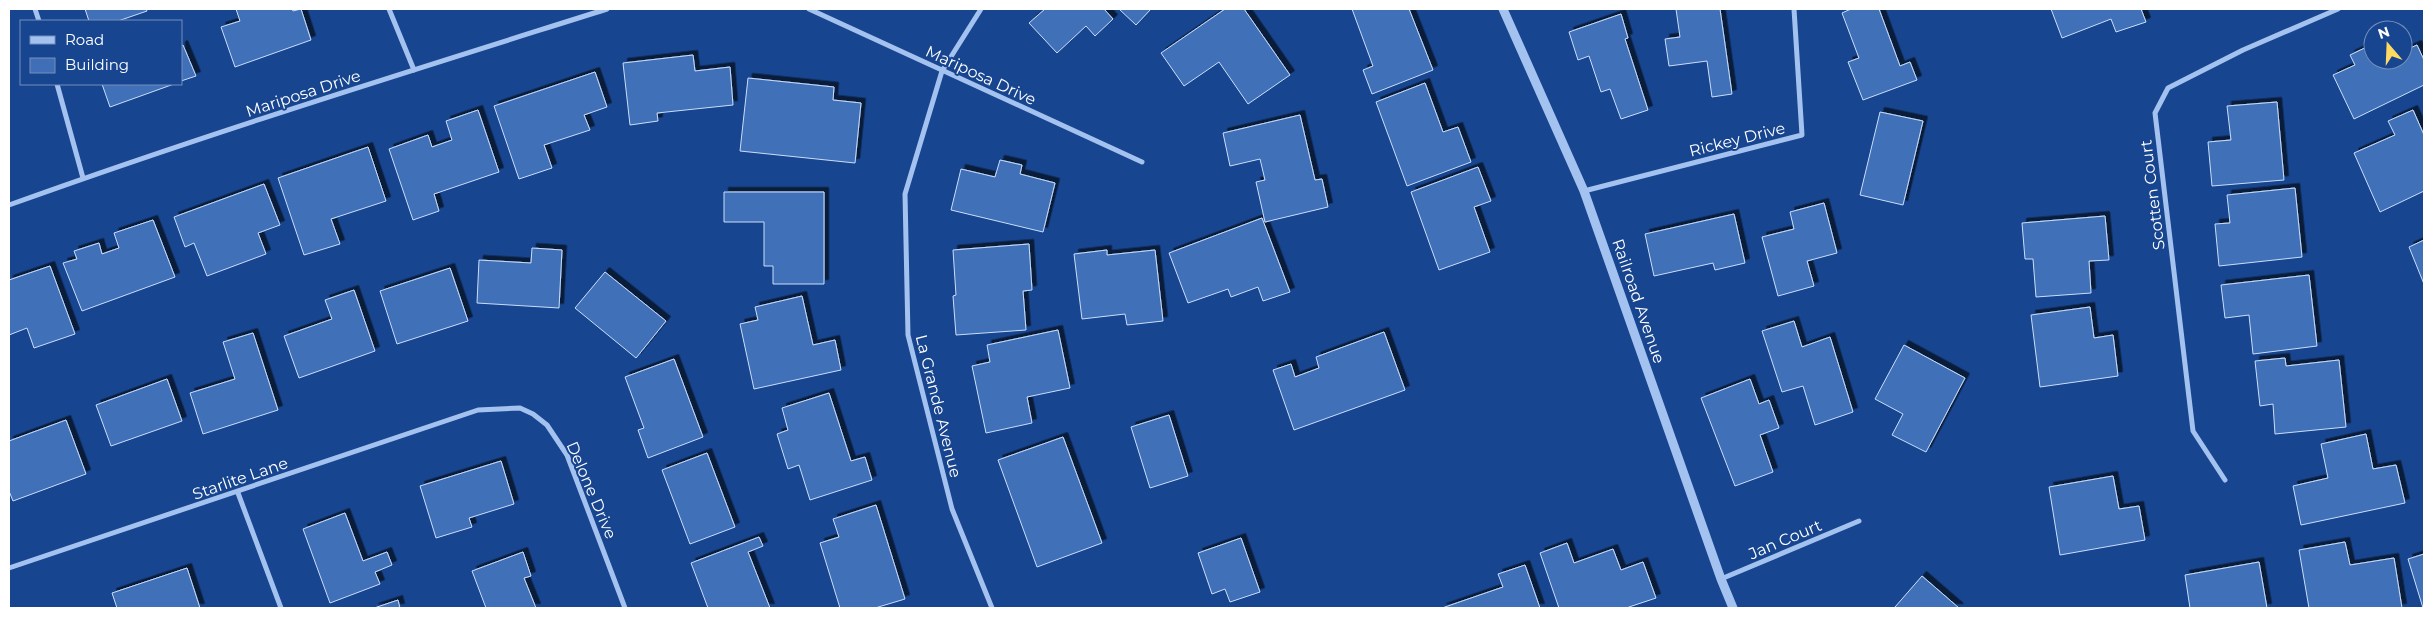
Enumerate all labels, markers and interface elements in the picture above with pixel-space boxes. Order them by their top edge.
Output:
legend [20,20,182,85]
north arrow [2363,20,2413,70]
text: N [2375,22,2392,43]
text: Road [65,30,104,49]
street label: Mariposa Drive [923,42,1039,109]
text: Building [65,55,129,74]
street label: Mariposa Drive [243,66,363,121]
street label: Rickey Drive [1687,118,1787,161]
street label: Scotten Court [2136,138,2169,251]
street label: Railroad Avenue [1608,236,1669,366]
street label: La Grande Avenue [912,333,965,480]
street label: Delone Drive [563,439,621,542]
street label: Starlite Lane [190,453,290,504]
street label: Jan Court [1745,515,1825,564]

